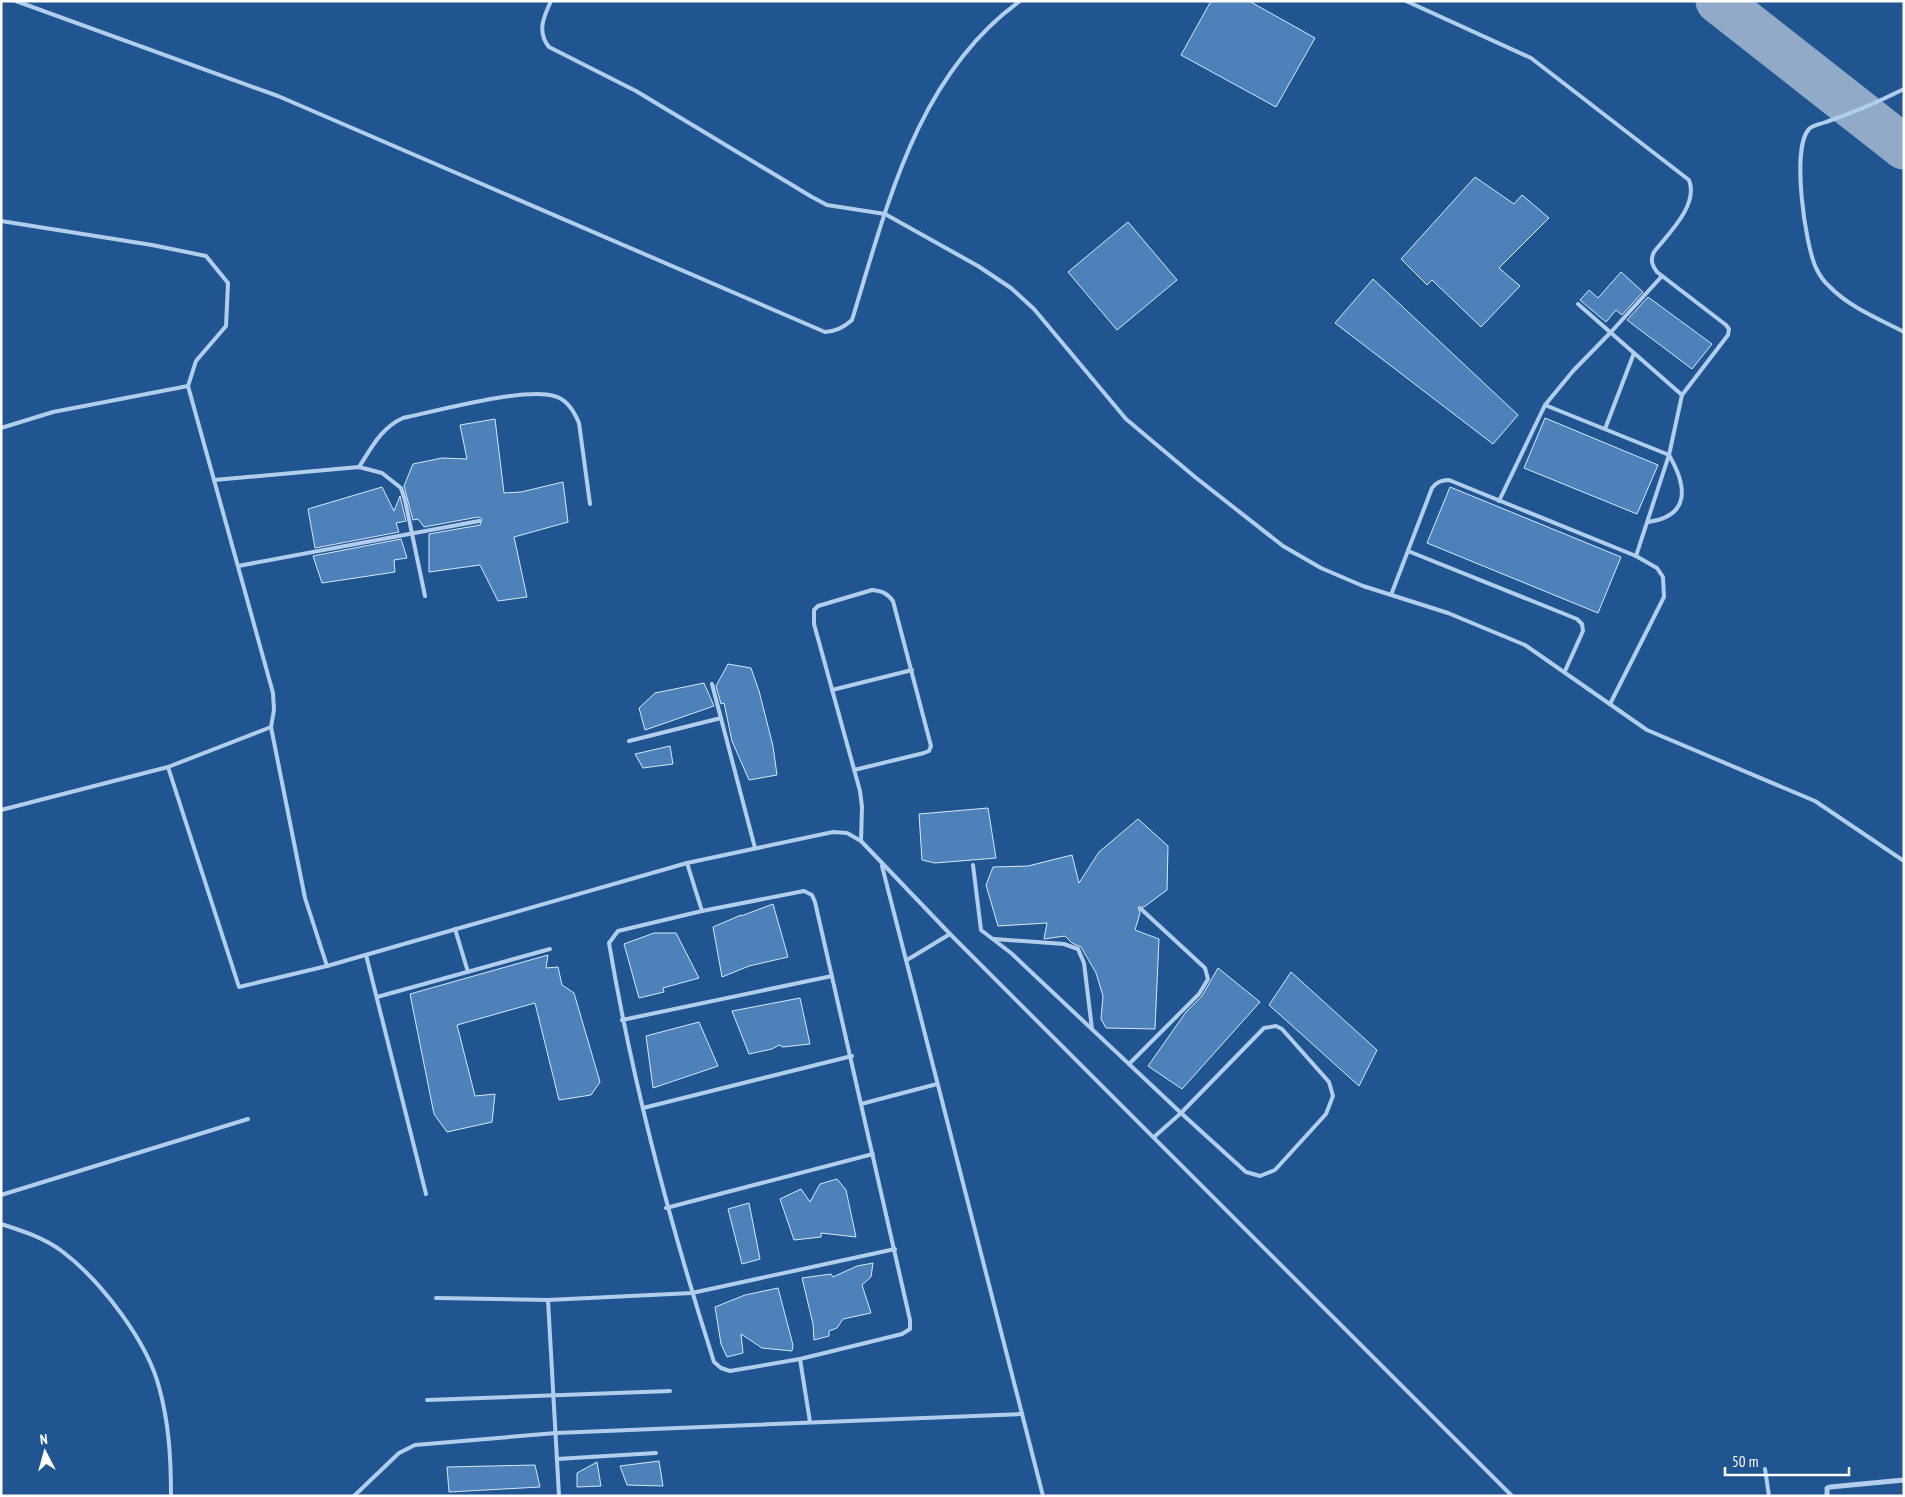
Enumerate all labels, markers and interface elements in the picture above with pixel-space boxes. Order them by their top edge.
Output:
north arrow [20,1427,70,1477]
text: N [39,1430,48,1448]
scale bar [1725,1444,1849,1476]
text: 50 m [1732,1452,1758,1471]

